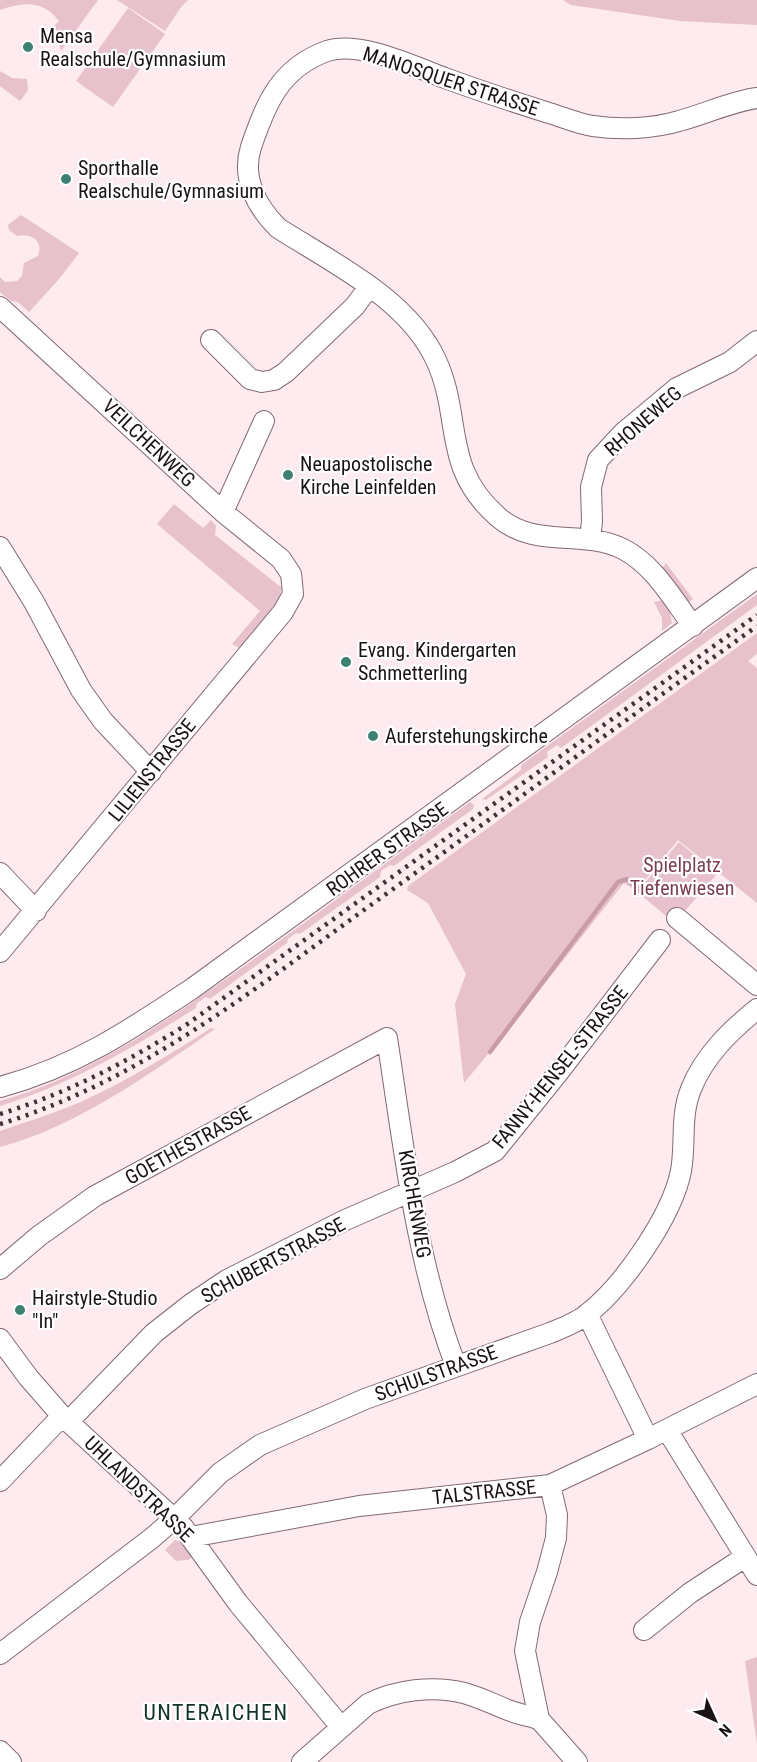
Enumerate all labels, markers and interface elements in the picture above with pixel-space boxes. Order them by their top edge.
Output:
place label: Mensa Realschule/Gymnasium [40,24,226,71]
marker: Mensa Realschule/Gymnasium [21,40,35,54]
street label: MANOSQUER STRASSE [360,41,542,121]
place label: Sporthalle Realschule/Gymnasium [78,156,264,203]
marker: Sporthalle Realschule/Gymnasium [59,172,73,186]
street label: RHONEWEG [600,381,686,461]
street label: VEILCHENWEG [98,394,200,492]
place label: Neuapostolische Kirche Leinfelden [300,452,436,499]
marker: Neuapostolische Kirche Leinfelden [281,468,295,482]
place label: Evang. Kindergarten Schmetterling [358,638,517,685]
marker: Evang. Kindergarten Schmetterling [339,655,353,669]
street label: LILIENSTRASSE [103,714,201,826]
place label: Auferstehungskirche [385,724,548,748]
marker: Auferstehungskirche [366,729,380,743]
street label: ROHRER STRASSE [322,797,453,901]
park label: Spielplatz Tiefenwiesen [630,853,734,900]
street label: FANNY-HENSEL-STRASSE [487,981,633,1153]
street label: GOETHESTRASSE [121,1100,255,1190]
street label: KIRCHENWEG [394,1148,436,1260]
street label: SCHUBERTSTRASSE [197,1212,349,1308]
place label: Hairstyle-Studio "In" [32,1286,157,1333]
marker: Hairstyle-Studio "In" [13,1303,27,1317]
street label: SCHULSTRASSE [372,1340,501,1406]
street label: UHLANDSTRASSE [79,1431,199,1547]
street label: TALSTRASSE [431,1475,537,1509]
north arrow [685,1690,745,1750]
district label: UNTERAICHEN [143,1700,289,1725]
text: N [715,1720,735,1740]

